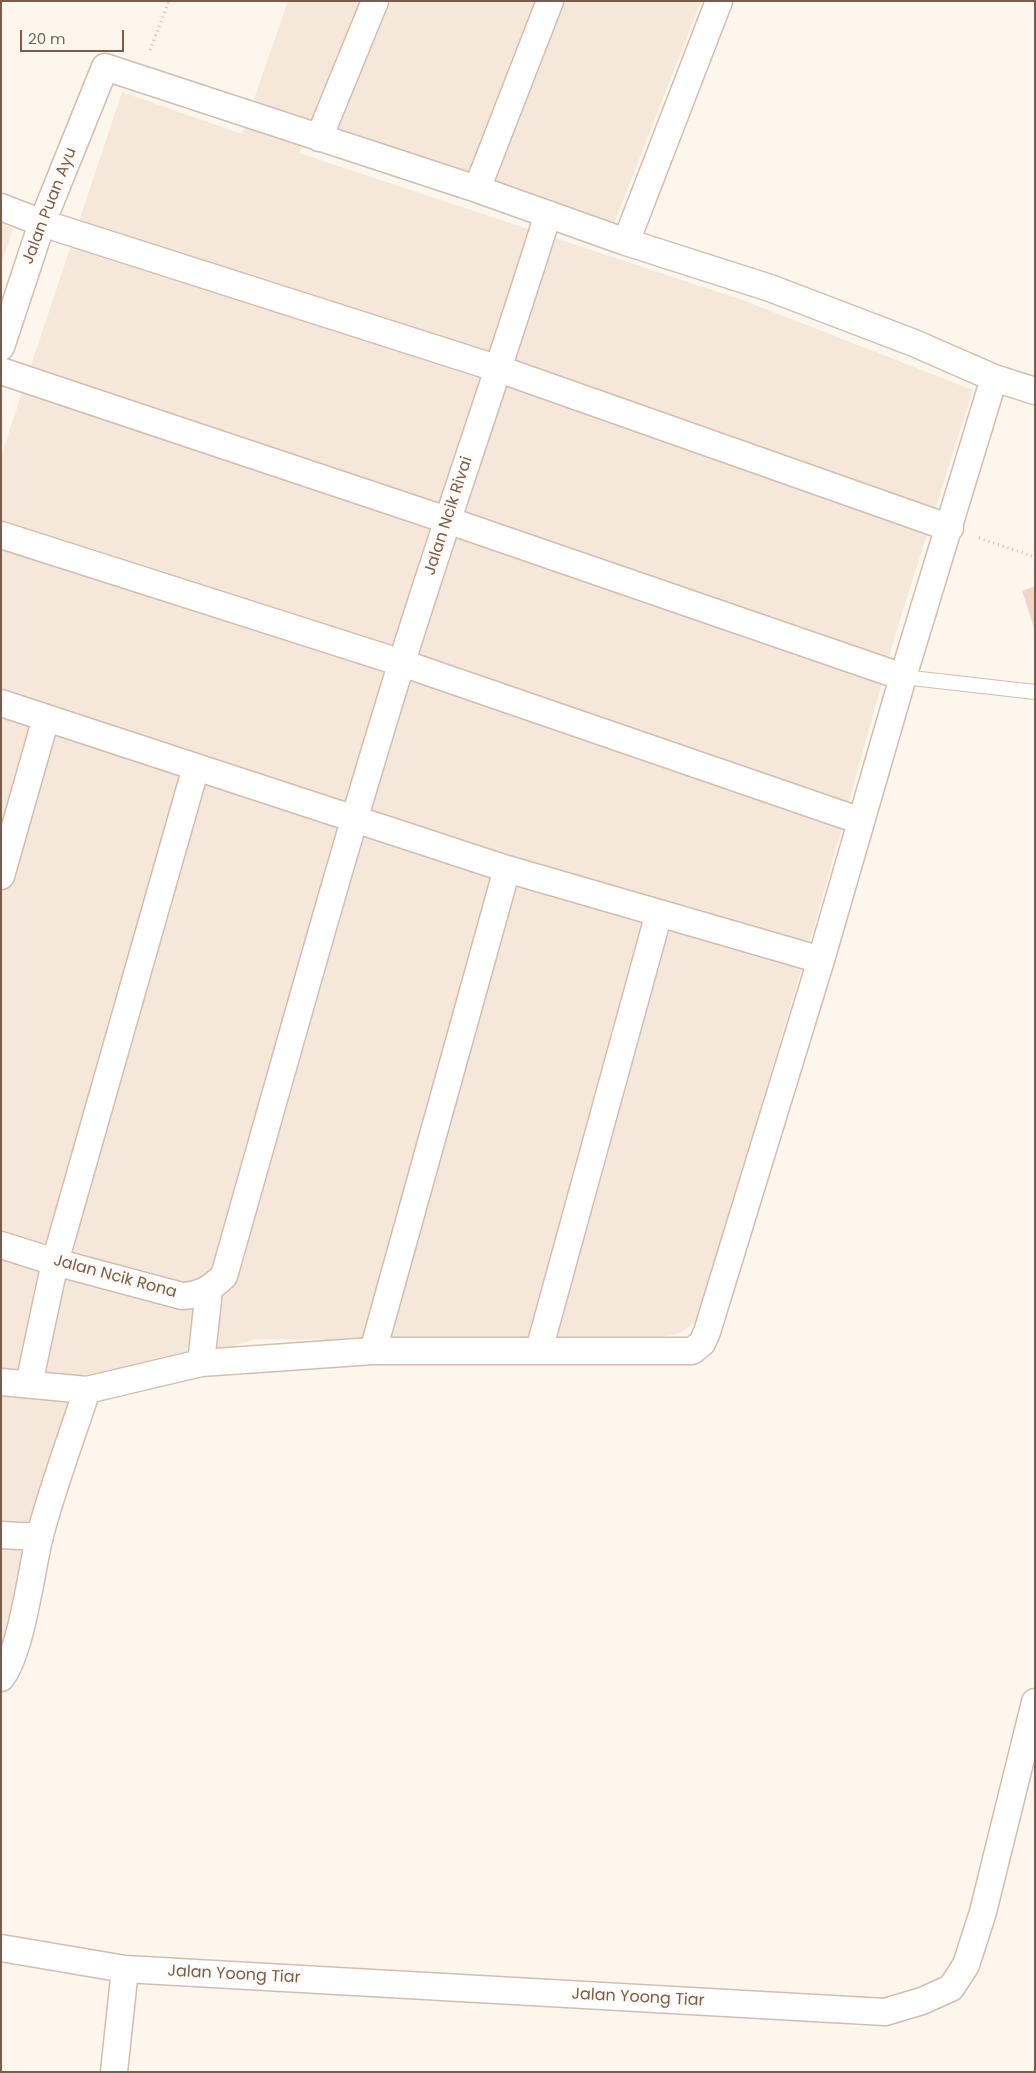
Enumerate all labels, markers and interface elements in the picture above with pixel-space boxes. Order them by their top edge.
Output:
scale bar [22,20,126,52]
text: 20 m [28,28,66,49]
street label: Jalan Puan Ayu [19,145,81,267]
street label: Jalan Ncik Rivai [421,454,477,578]
street label: Jalan Ncik Rona [51,1251,179,1303]
street label: Jalan Yoong Tiar [167,1962,301,1988]
street label: Jalan Yoong Tiar [571,1985,705,2011]

